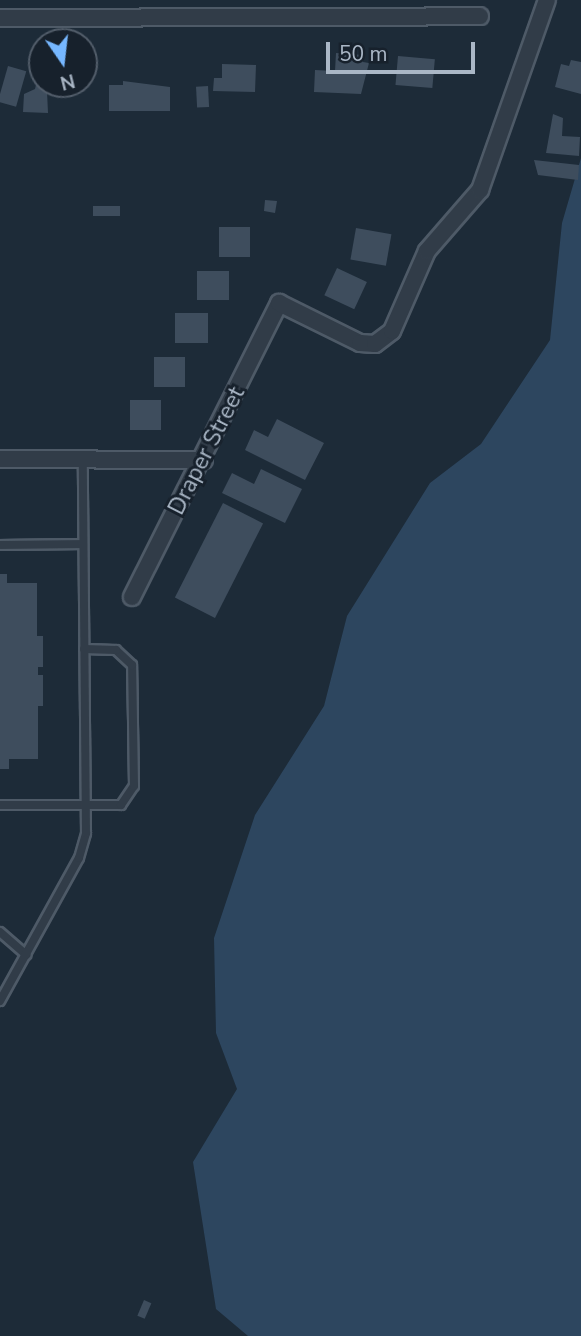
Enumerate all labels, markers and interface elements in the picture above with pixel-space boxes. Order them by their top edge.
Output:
north arrow [28,28,98,98]
scale bar [329,28,478,72]
text: 50 m [339,40,388,68]
text: N [58,67,78,96]
street label: Draper Street [163,382,251,520]

